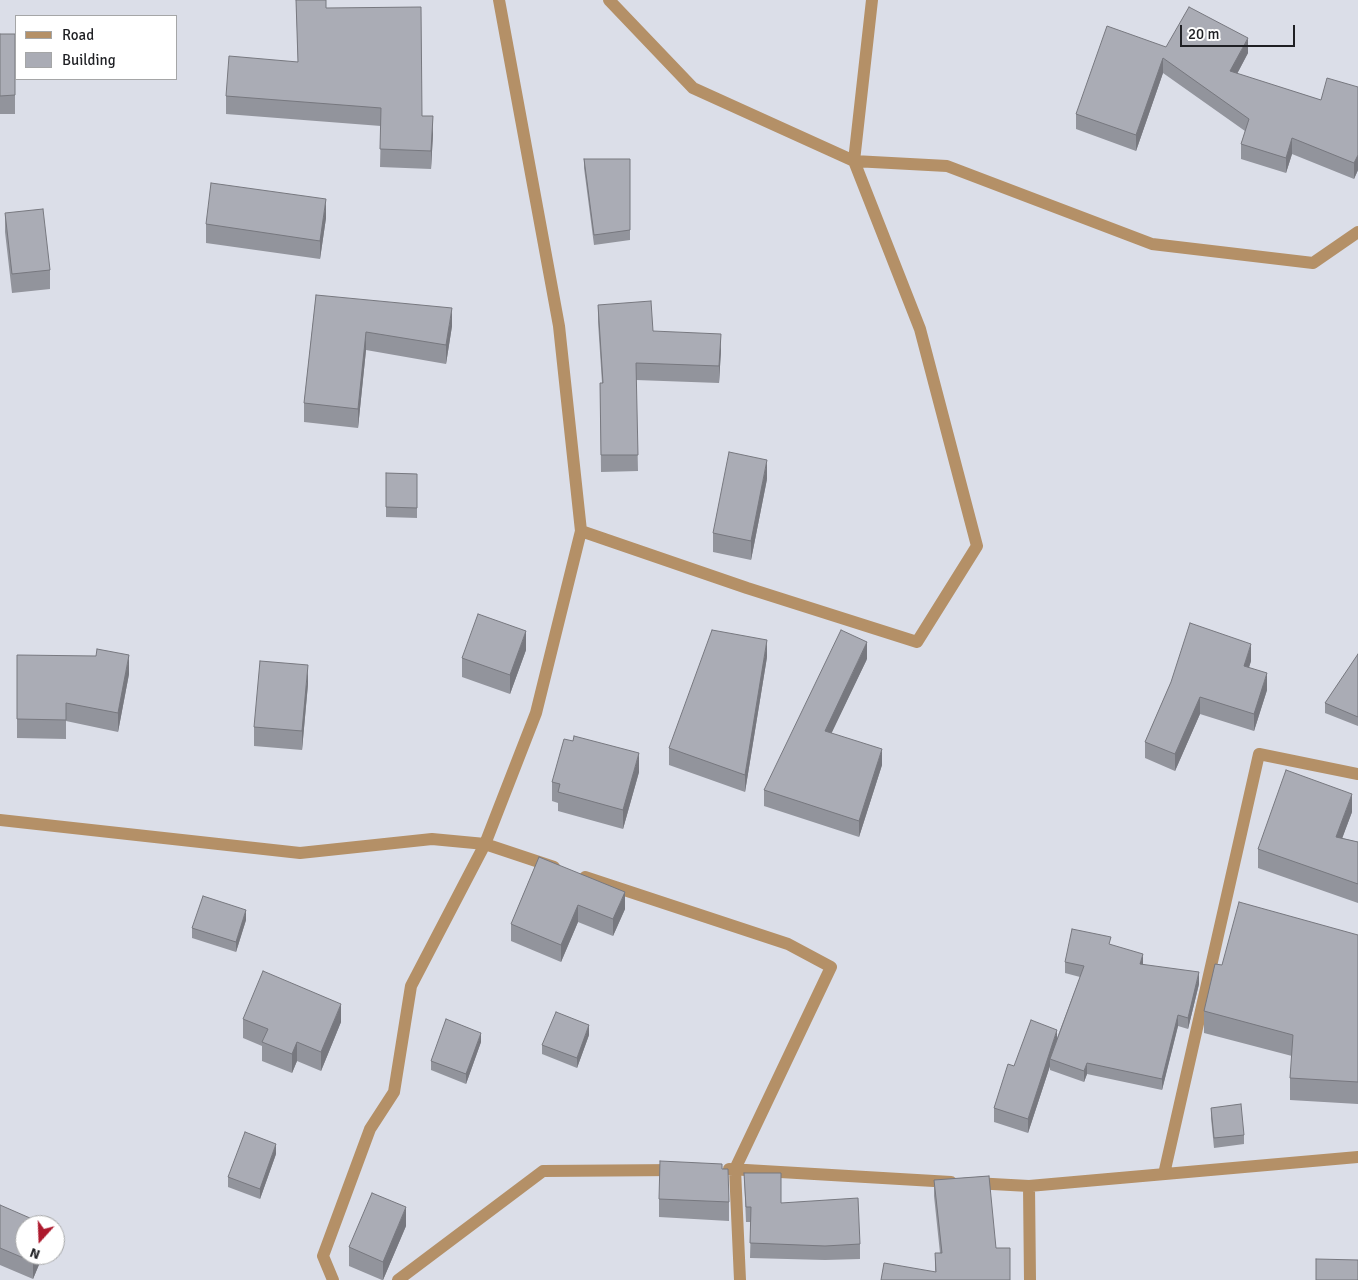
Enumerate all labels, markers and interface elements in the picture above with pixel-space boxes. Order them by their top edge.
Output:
legend [15,15,178,80]
scale bar [1183,15,1298,47]
text: 20 m [1188,25,1219,43]
text: Road [62,26,94,44]
text: Building [62,51,116,69]
north arrow [15,1215,65,1265]
text: N [28,1244,43,1263]

